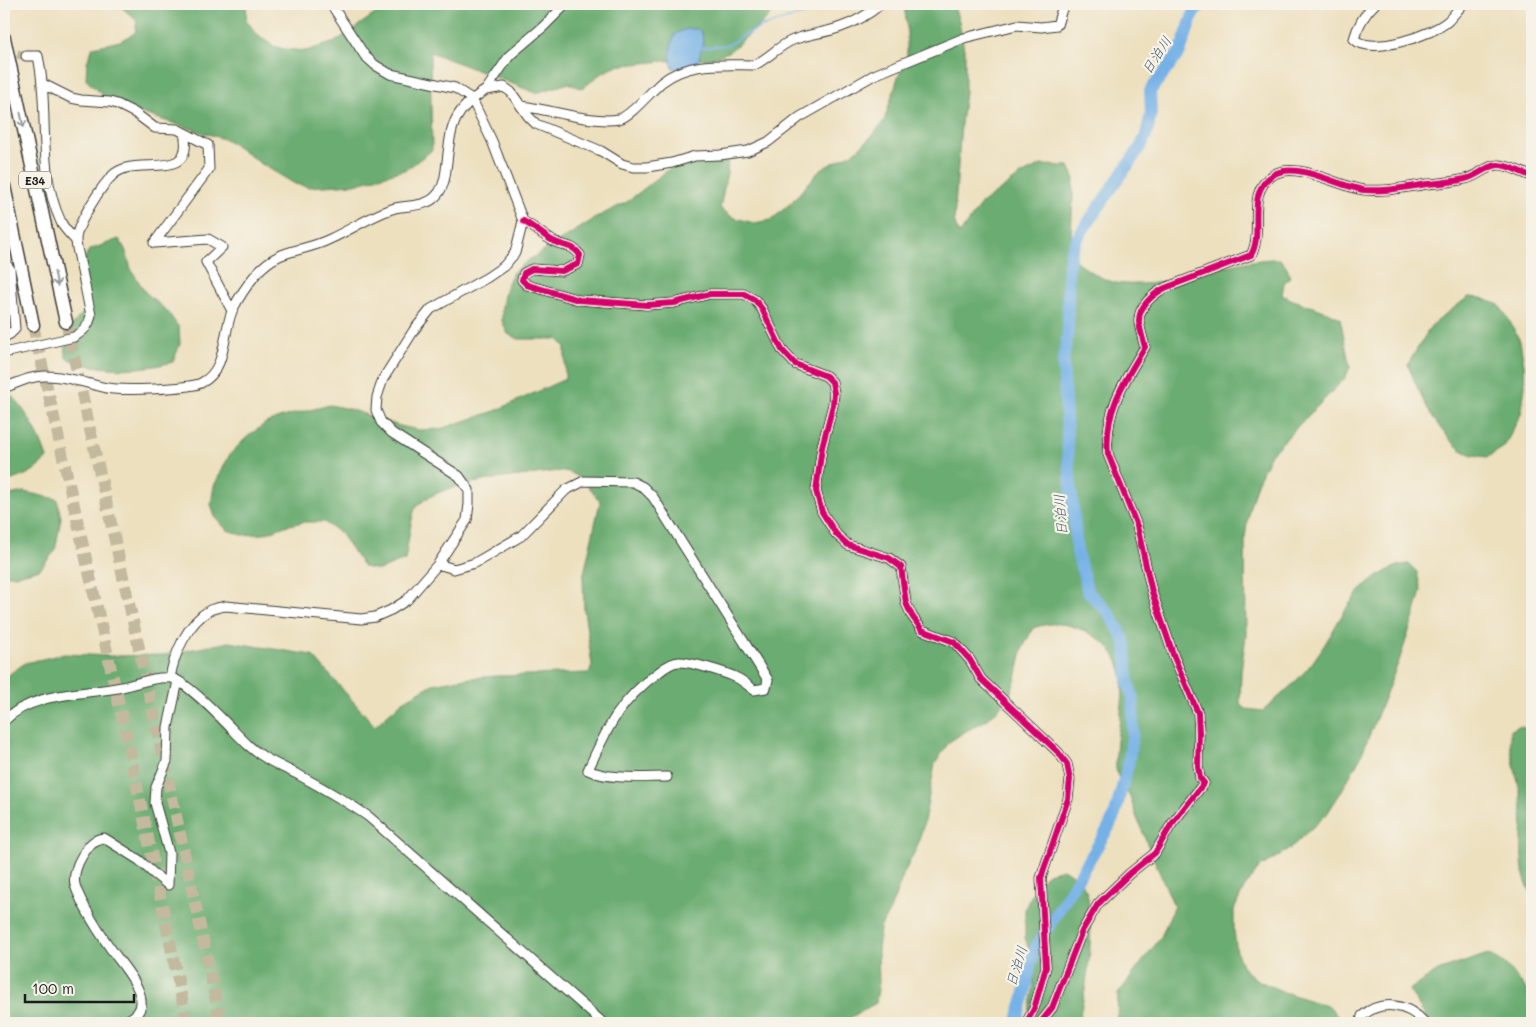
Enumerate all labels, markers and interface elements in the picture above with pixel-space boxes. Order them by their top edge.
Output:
water label: 日泊川 [1137,32,1175,78]
one-way arrow [18,111,27,127]
road number: E34 [19,172,51,188]
one-way arrow [52,270,61,286]
water label: 日泊川 [1049,493,1071,537]
water label: 日泊川 [1001,943,1031,989]
scale bar [25,972,134,1004]
text: 100 m [32,978,74,998]

